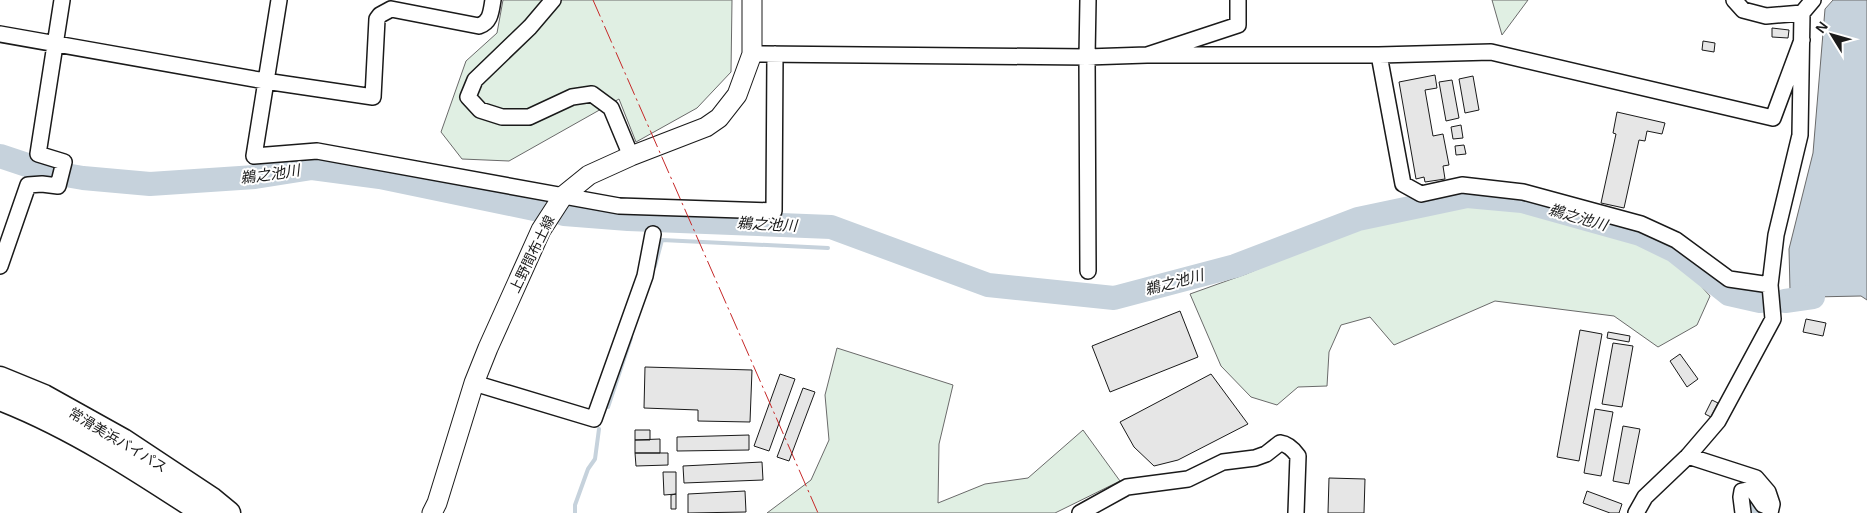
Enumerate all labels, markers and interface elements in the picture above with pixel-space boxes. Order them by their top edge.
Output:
north arrow [1807,10,1857,60]
text: N [1812,18,1831,36]
water label: 鵜之池川 [239,161,303,187]
water label: 鵜之池川 [1547,201,1611,234]
street label: 上野間布土線 [506,213,558,295]
water label: 鵜之池川 [737,214,799,234]
water label: 鵜之池川 [1143,266,1207,298]
street label: 常滑美浜バイパス [66,404,170,476]

